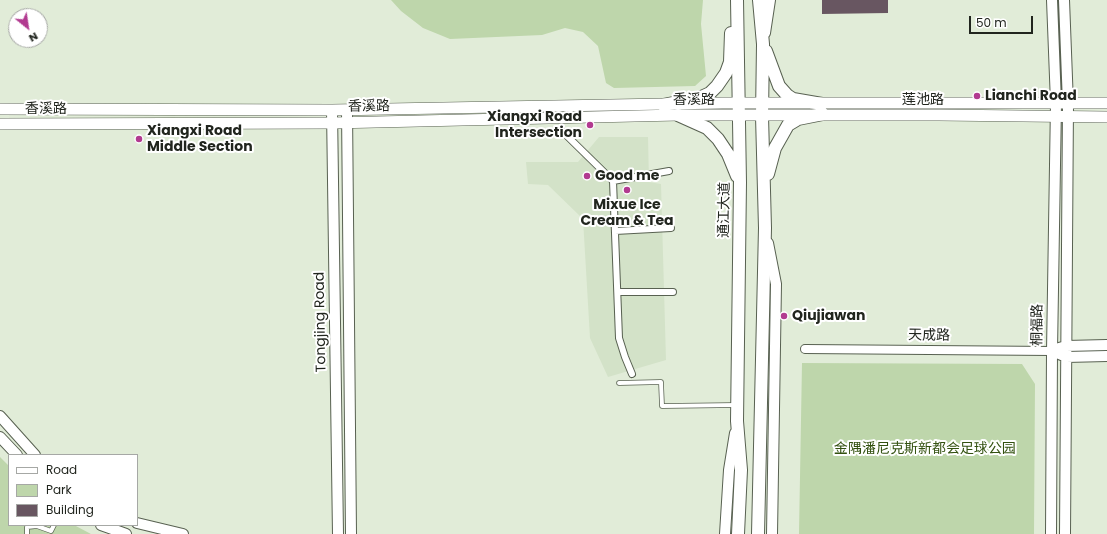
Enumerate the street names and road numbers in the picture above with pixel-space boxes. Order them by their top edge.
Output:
street label: 香溪路 [673,92,715,108]
street label: 莲池路 [902,92,944,108]
street label: 香溪路 [348,98,390,116]
street label: 香溪路 [25,101,67,117]
street label: 通江大道 [716,182,734,238]
street label: Tongjing Road [312,272,330,372]
street label: 桐福路 [1029,304,1047,346]
street label: 天成路 [908,327,950,345]

